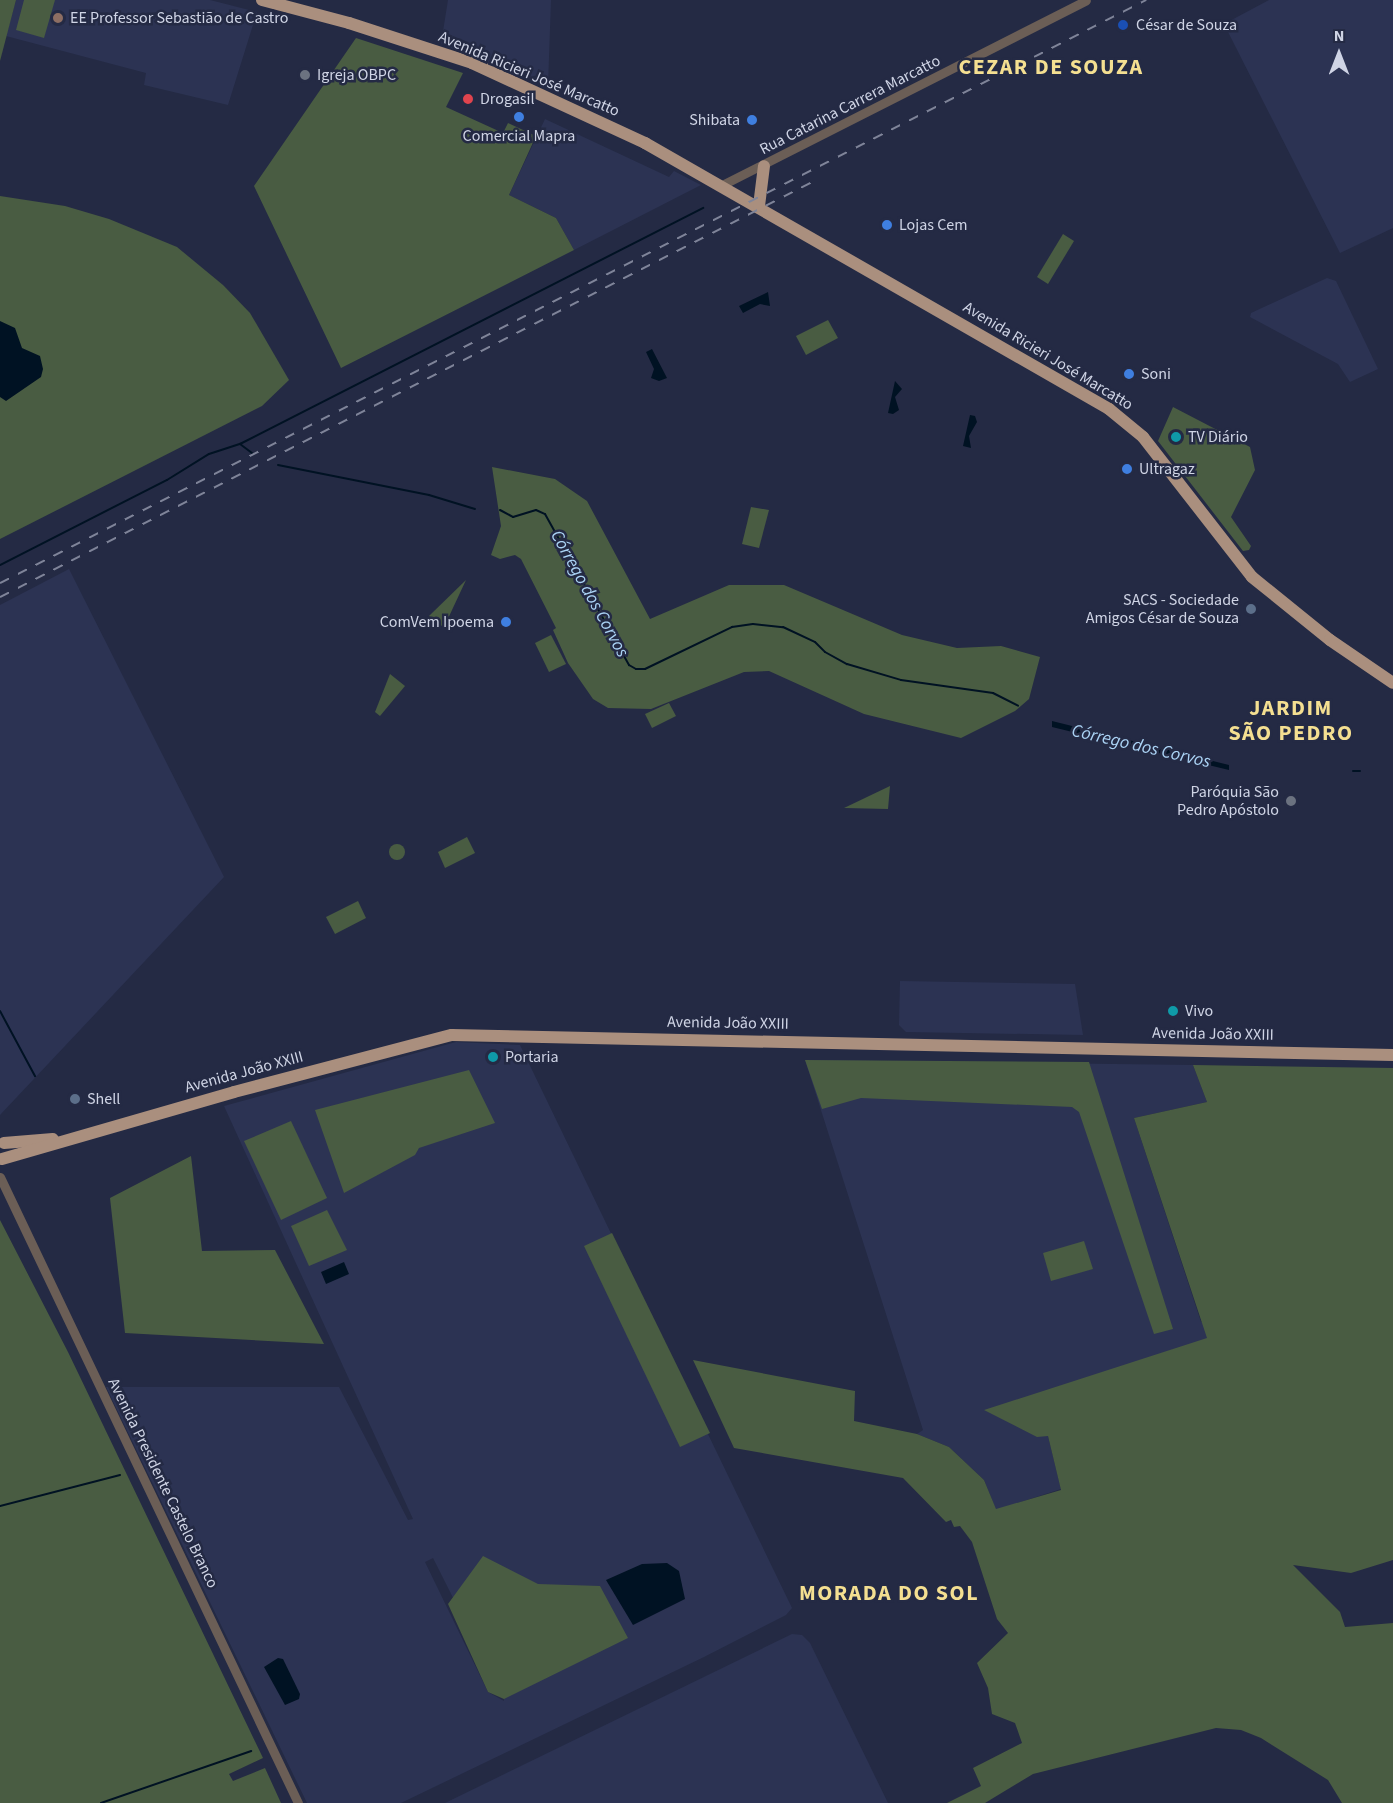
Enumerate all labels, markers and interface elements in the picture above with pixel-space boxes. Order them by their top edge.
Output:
place label: EE Professor Sebastião de Castro [70,8,288,28]
marker: EE Professor Sebastião de Castro [51,11,65,25]
place label: César de Souza [1136,15,1237,35]
marker: César de Souza [1114,16,1132,34]
north arrow [1309,24,1369,84]
text: N [1334,25,1344,47]
street label: Avenida Ricieri José Marcatto [436,27,622,121]
street label: Rua Catarina Carrera Marcatto [756,51,944,159]
district label: CEZAR DE SOUZA [958,55,1144,81]
place label: Igreja OBPC [317,65,396,85]
marker: Igreja OBPC [298,68,312,82]
place label: Drogasil [480,89,534,109]
marker: Drogasil [461,92,475,106]
marker: Comercial Mapra [512,110,526,124]
place label: Shibata [689,110,740,130]
marker: Shibata [745,113,759,127]
place label: Comercial Mapra [463,126,575,146]
place label: Lojas Cem [899,215,968,235]
marker: Lojas Cem [880,218,894,232]
street label: Avenida Ricieri José Marcatto [960,298,1136,414]
place label: Soni [1141,364,1171,384]
marker: Soni [1122,367,1136,381]
place label: TV Diário [1188,427,1248,447]
marker: TV Diário [1169,430,1183,444]
place label: Ultragaz [1139,459,1195,479]
marker: Ultragaz [1120,462,1134,476]
water label: Córrego dos Corvos [545,527,633,661]
place label: SACS - Sociedade Amigos César de Souza [1086,590,1239,628]
marker: SACS - Sociedade Amigos César de Souza [1244,602,1258,616]
place label: ComVem Ipoema [380,612,494,632]
marker: ComVem Ipoema [499,615,513,629]
district label: JARDIM SÃO PEDRO [1228,695,1354,746]
water label: Córrego dos Corvos [1069,721,1213,773]
place label: Paróquia São Pedro Apóstolo [1177,782,1279,820]
marker: Paróquia São Pedro Apóstolo [1284,794,1298,808]
place label: Vivo [1185,1001,1213,1021]
marker: Vivo [1166,1004,1180,1018]
street label: Avenida João XXIII [667,1012,789,1034]
street label: Avenida João XXIII [1152,1023,1274,1045]
street label: Avenida João XXIII [183,1047,305,1097]
place label: Portaria [505,1047,559,1067]
marker: Portaria [486,1050,500,1064]
place label: Shell [87,1089,120,1109]
marker: Shell [68,1092,82,1106]
street label: Avenida Presidente Castelo Branco [104,1375,222,1591]
district label: MORADA DO SOL [799,1581,979,1607]

